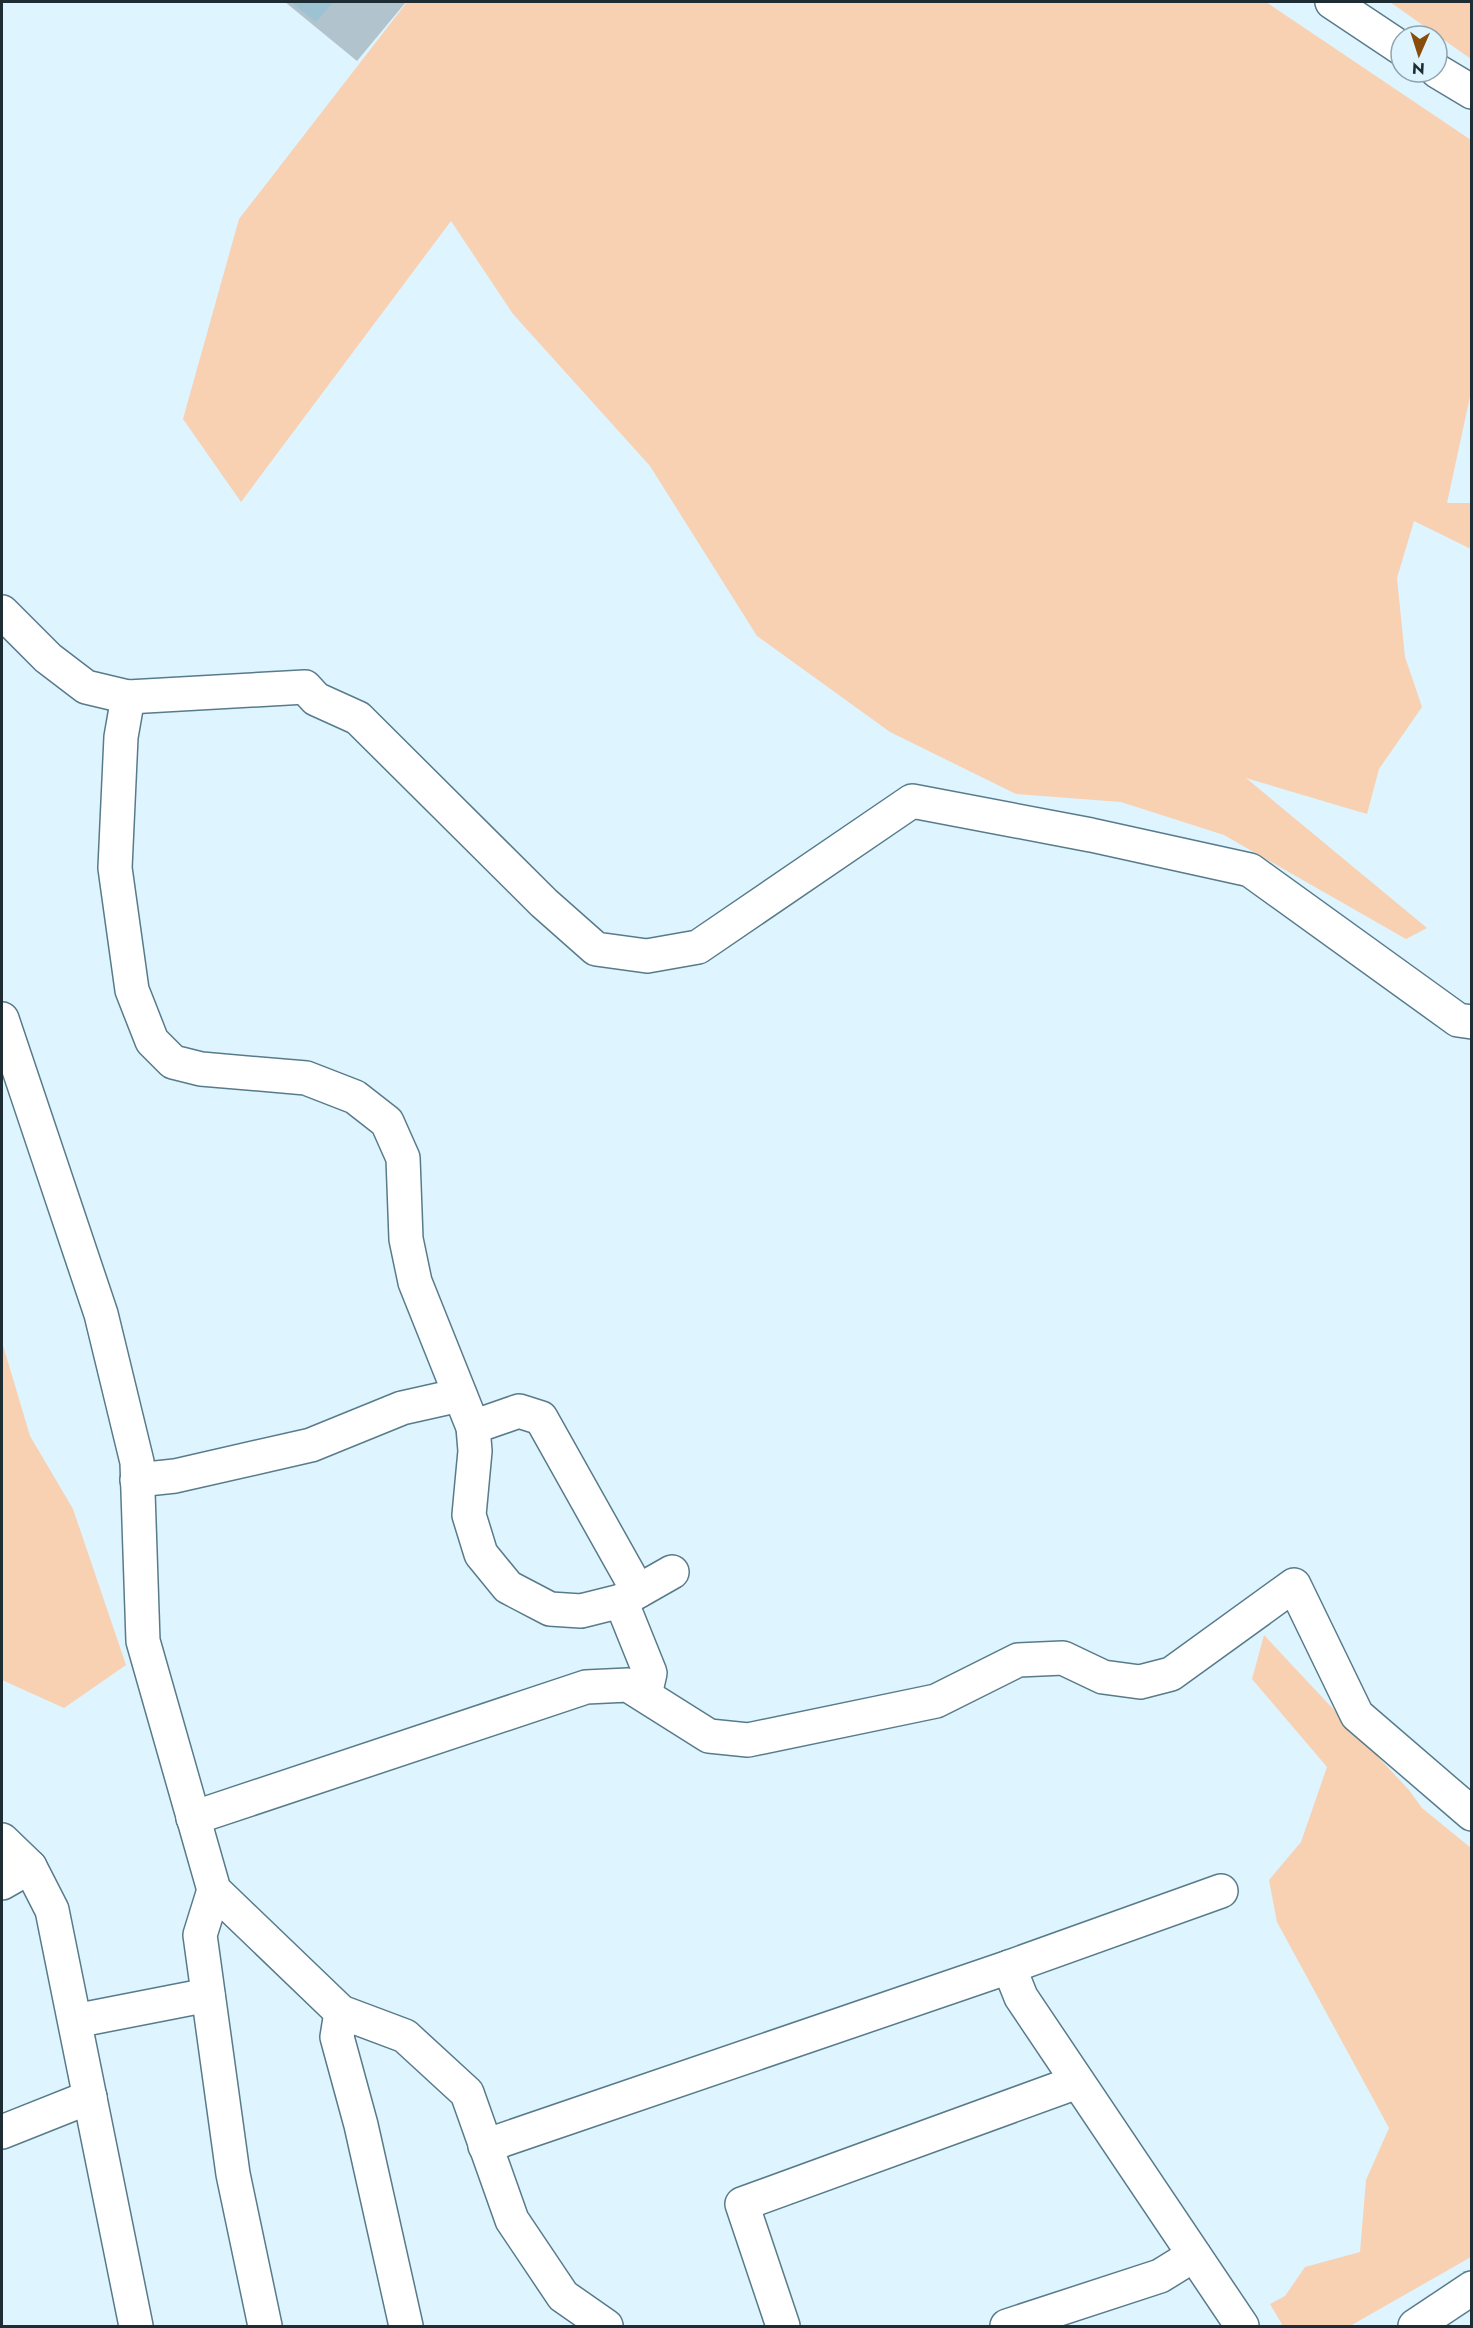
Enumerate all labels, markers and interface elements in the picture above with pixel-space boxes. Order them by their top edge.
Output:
north arrow [1389,24,1449,84]
text: N [1411,57,1425,80]

